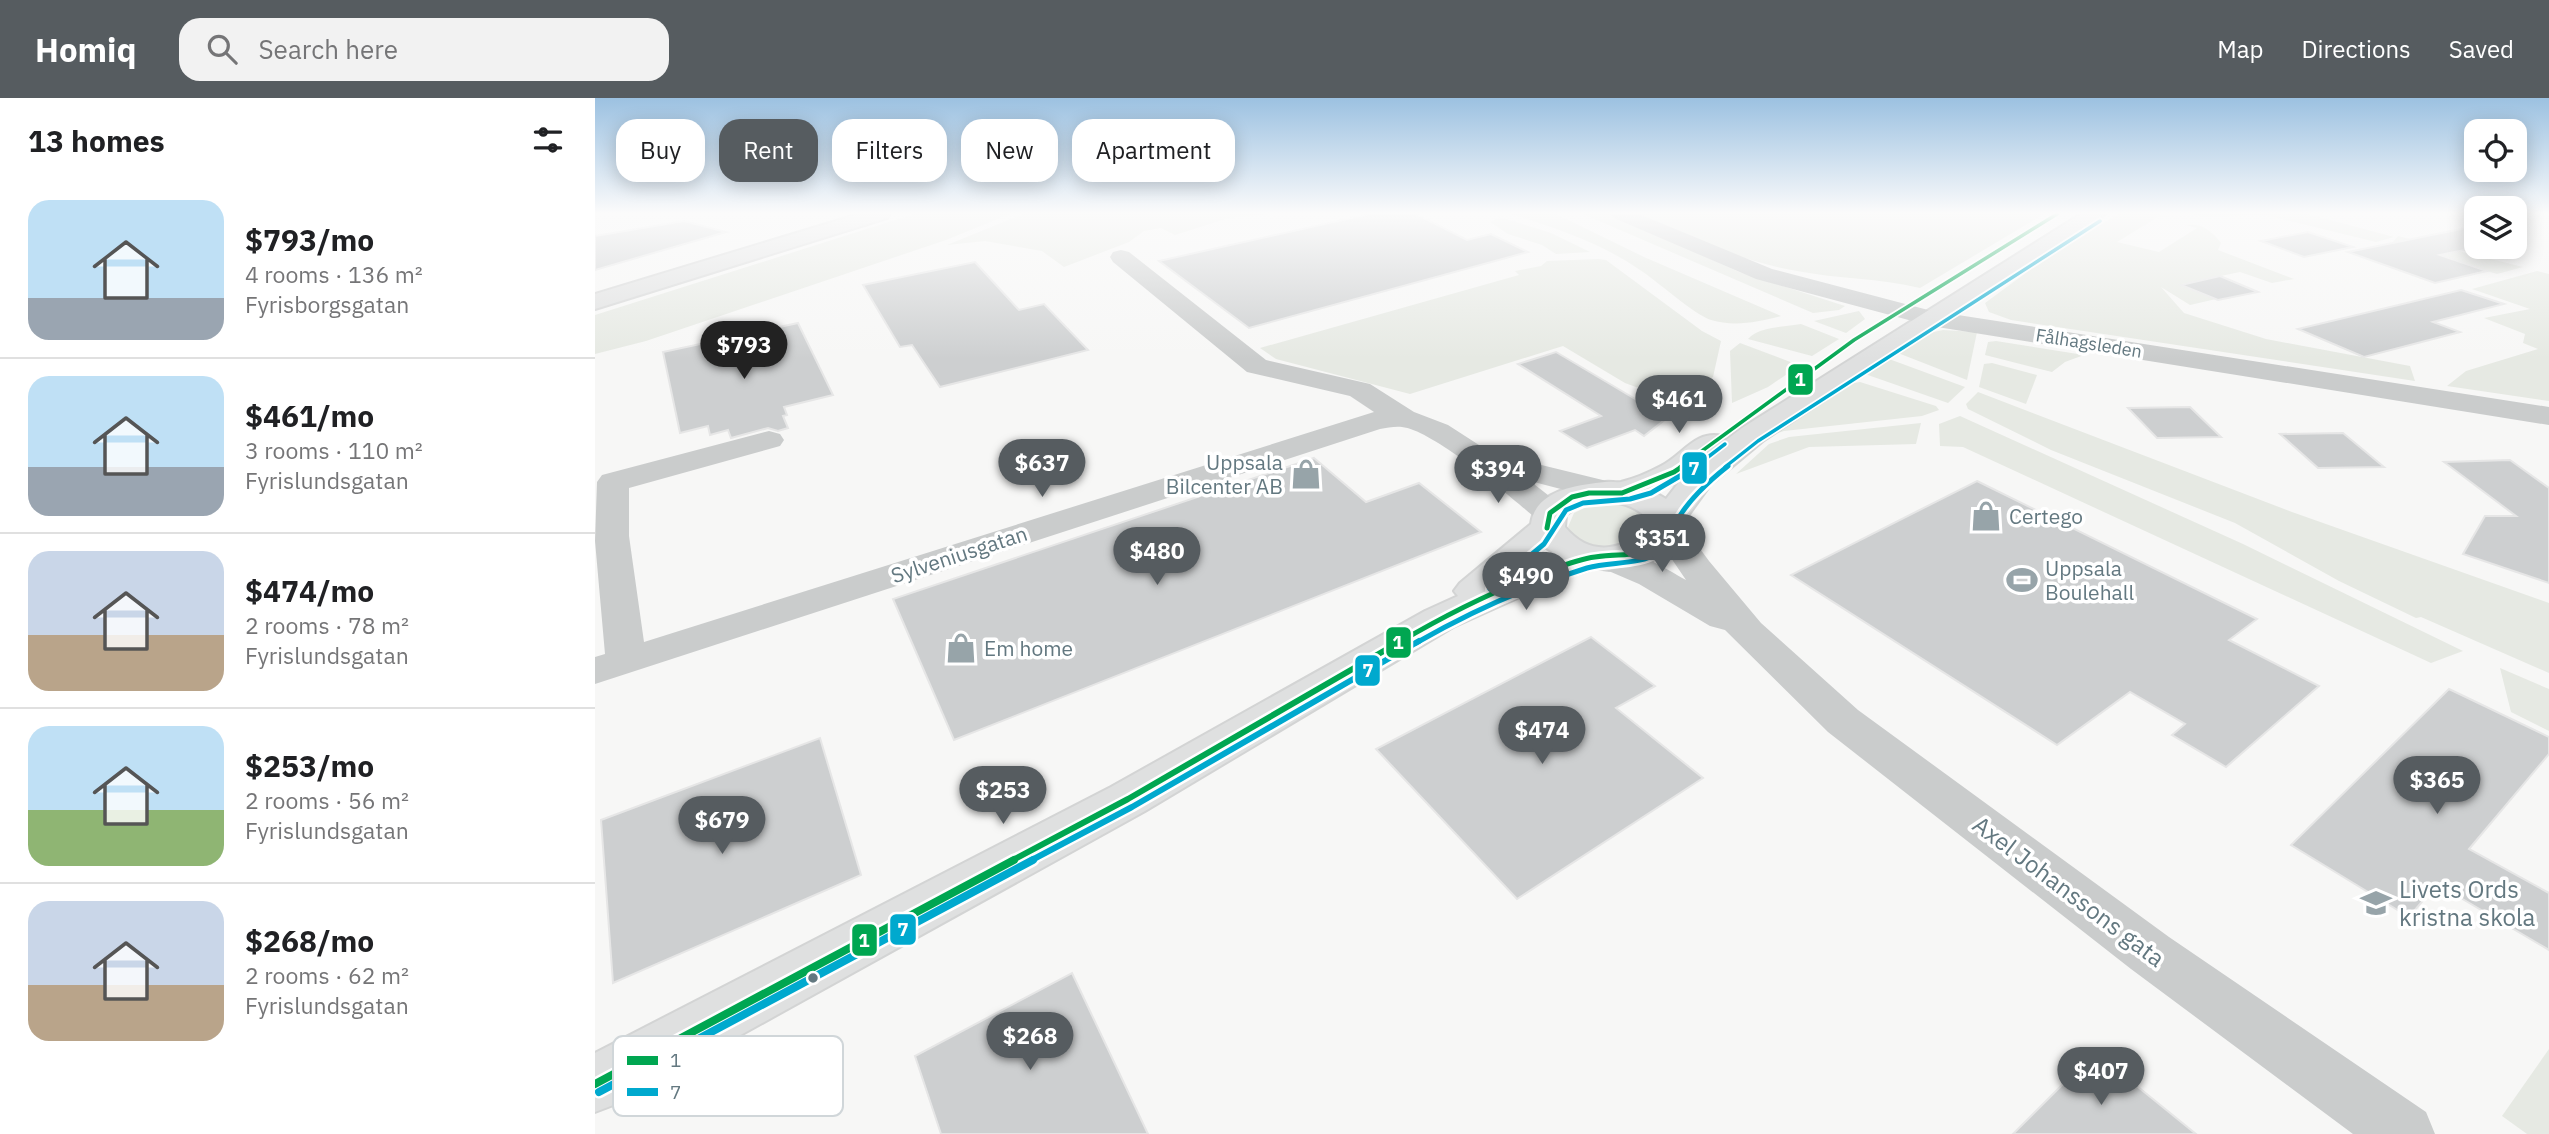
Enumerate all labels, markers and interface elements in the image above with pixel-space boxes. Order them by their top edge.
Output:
search box [179,18,669,81]
text: Homiq [35,28,137,71]
icon: search [203,30,241,68]
text: Search here [259,32,398,66]
text: Map [2217,33,2263,65]
text: Directions [2301,33,2411,65]
text: Saved [2449,33,2514,65]
chip: Buy [616,119,705,182]
chip: Rent [719,119,818,182]
chip: Filters [832,119,947,182]
chip: New [961,119,1058,182]
chip: Apartment [1072,119,1235,182]
map controls [2464,119,2527,259]
button: locate [2464,119,2527,182]
text: 13 homes [28,121,165,160]
icon: filters [529,121,567,159]
button: layers [2464,196,2527,259]
text: $793/mo [245,220,374,259]
icon: home [84,228,168,312]
text: 4 rooms · 136 m² [245,259,423,289]
text: Fyrisborgsgatan [245,289,409,319]
pin: $793 [703,322,785,381]
street label: Fålhagsleden [2034,323,2144,363]
text: $793 [716,329,772,359]
line badge: 1 [1787,363,1814,396]
text: 1 [1794,367,1806,391]
pin: $461 [1638,376,1720,435]
text: $461 [1651,383,1707,413]
text: $461/mo [245,396,374,435]
icon: home [84,404,168,488]
text: 3 rooms · 110 m² [245,435,423,465]
pin: $637 [1001,440,1083,499]
pin: $394 [1457,446,1539,505]
text: $637 [1014,447,1070,477]
place label: Uppsala Bilcenter AB [1166,448,1283,500]
line badge: 7 [1681,451,1708,485]
text: $394 [1470,453,1526,483]
text: 7 [1688,456,1700,480]
shop icon: Uppsala Bilcenter AB [1289,457,1323,491]
text: Fyrislundsgatan [245,465,409,495]
shop icon: Certego [1969,499,2003,533]
place label: Certego [2009,502,2083,530]
pin: $351 [1621,514,1703,574]
street label: Sylveniusgatan [887,519,1031,589]
text: $351 [1634,522,1690,552]
pin: $480 [1116,528,1198,587]
text: $480 [1129,535,1185,565]
pin: $490 [1485,552,1567,612]
place label: Uppsala Boulehall [2045,554,2134,606]
text: $490 [1498,560,1554,590]
sports icon: Uppsala Boulehall [2005,563,2039,597]
text: $474/mo [245,571,374,610]
icon: home [84,579,168,663]
text: 2 rooms · 78 m² [245,610,409,640]
line badge: 1 [1385,626,1412,659]
text: 1 [1392,630,1404,654]
shop icon: Em home [944,631,978,665]
place label: Em home [984,634,1073,662]
text: Fyrislundsgatan [245,640,409,670]
line badge: 7 [1354,654,1381,687]
text: 7 [1362,658,1374,682]
pin: $474 [1501,706,1583,766]
text: $474 [1514,714,1570,744]
text: $253/mo [245,746,374,785]
icon: home [84,754,168,838]
pin: $365 [2396,756,2478,816]
text: $365 [2409,764,2465,794]
pin: $253 [962,766,1044,826]
text: $253 [975,774,1031,804]
text: 2 rooms · 56 m² [245,785,409,815]
pin: $679 [681,796,763,856]
text: $679 [694,804,750,834]
street label: Axel Johanssons gata [1966,808,2172,974]
text: Fyrislundsgatan [245,815,409,845]
place label: Livets Ords kristna skola [2399,873,2535,933]
school or university icon: Livets Ords kristna skola [2359,886,2393,920]
line badge: 7 [889,913,917,946]
text: 7 [897,917,909,941]
text: $268/mo [245,921,374,960]
line badge: 1 [851,923,878,957]
text: 1 [858,928,870,952]
icon: home [84,929,168,1013]
text: 2 rooms · 62 m² [245,960,409,990]
unlabelled marker [806,971,820,985]
text: Fyrislundsgatan [245,990,409,1020]
pin: $268 [989,1012,1071,1072]
text: $268 [1002,1020,1058,1050]
legend [613,1036,843,1116]
text: 1 [670,1048,681,1072]
pin: $407 [2060,1048,2142,1107]
text: $407 [2073,1055,2129,1085]
text: 7 [670,1080,681,1104]

